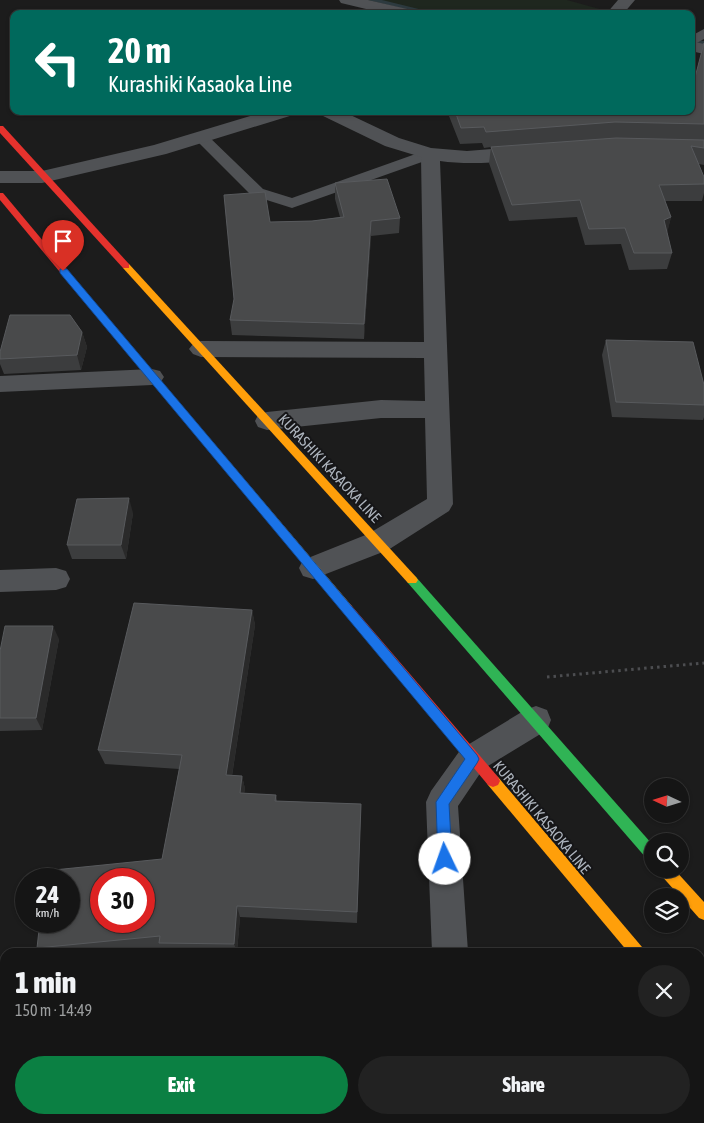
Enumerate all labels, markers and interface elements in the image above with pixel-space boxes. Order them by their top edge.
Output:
icon: left [25,30,90,95]
text: 20 m [108,30,171,70]
text: Kurashiki Kasaoka Line [108,71,292,97]
pin [42,220,84,271]
icon: arrive [49,227,77,255]
street label: KURASHIKI KASAOKA LINE [275,410,385,526]
street label: KURASHIKI KASAOKA LINE [490,757,594,877]
north arrow [644,778,689,822]
map controls [644,778,689,933]
position arrow [418,832,470,884]
button: search [644,833,689,878]
speed limit sign: 30 [90,868,155,933]
text: 24 [36,880,59,908]
button: layers [644,888,689,933]
text: km/h [36,906,59,920]
text: 1 min [15,965,76,999]
button: close [638,965,690,1017]
text: 150 m · 14:49 [15,1001,92,1019]
button: Exit [15,1056,348,1114]
button: Share [358,1056,690,1114]

